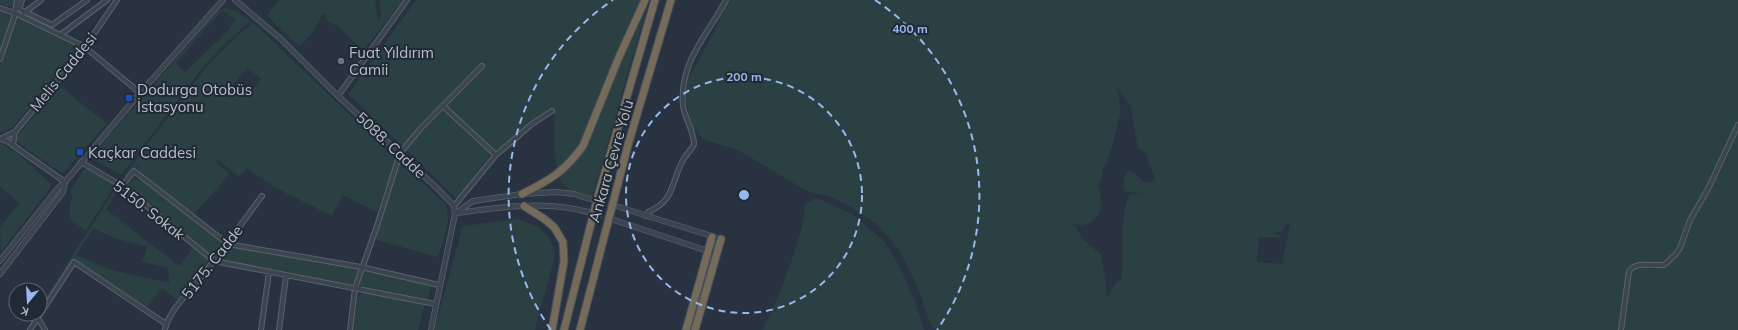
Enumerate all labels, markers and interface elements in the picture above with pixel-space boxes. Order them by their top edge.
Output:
text: 400 m [892,21,928,36]
street label: Melis Caddesi [25,29,101,115]
place label: Fuat Yıldırım Camii [349,43,434,79]
marker: Fuat Yıldırım Camii [336,56,346,66]
text: 200 m [726,69,762,84]
place label: Dodurga Otobüs İstasyonu [137,80,252,116]
marker: Dodurga Otobüs İstasyonu [124,93,134,103]
street label: Ankara Çevre Yolu [584,98,638,224]
street label: 5088. Cadde [352,108,430,182]
place label: Kaçkar Caddesi [88,143,196,162]
marker: Kaçkar Caddesi [75,147,85,157]
street label: 5150. Sokak [109,176,189,244]
centre of rings [737,188,751,202]
street label: 5175. Cadde [177,221,247,303]
north arrow [8,282,48,322]
text: K [19,304,31,319]

